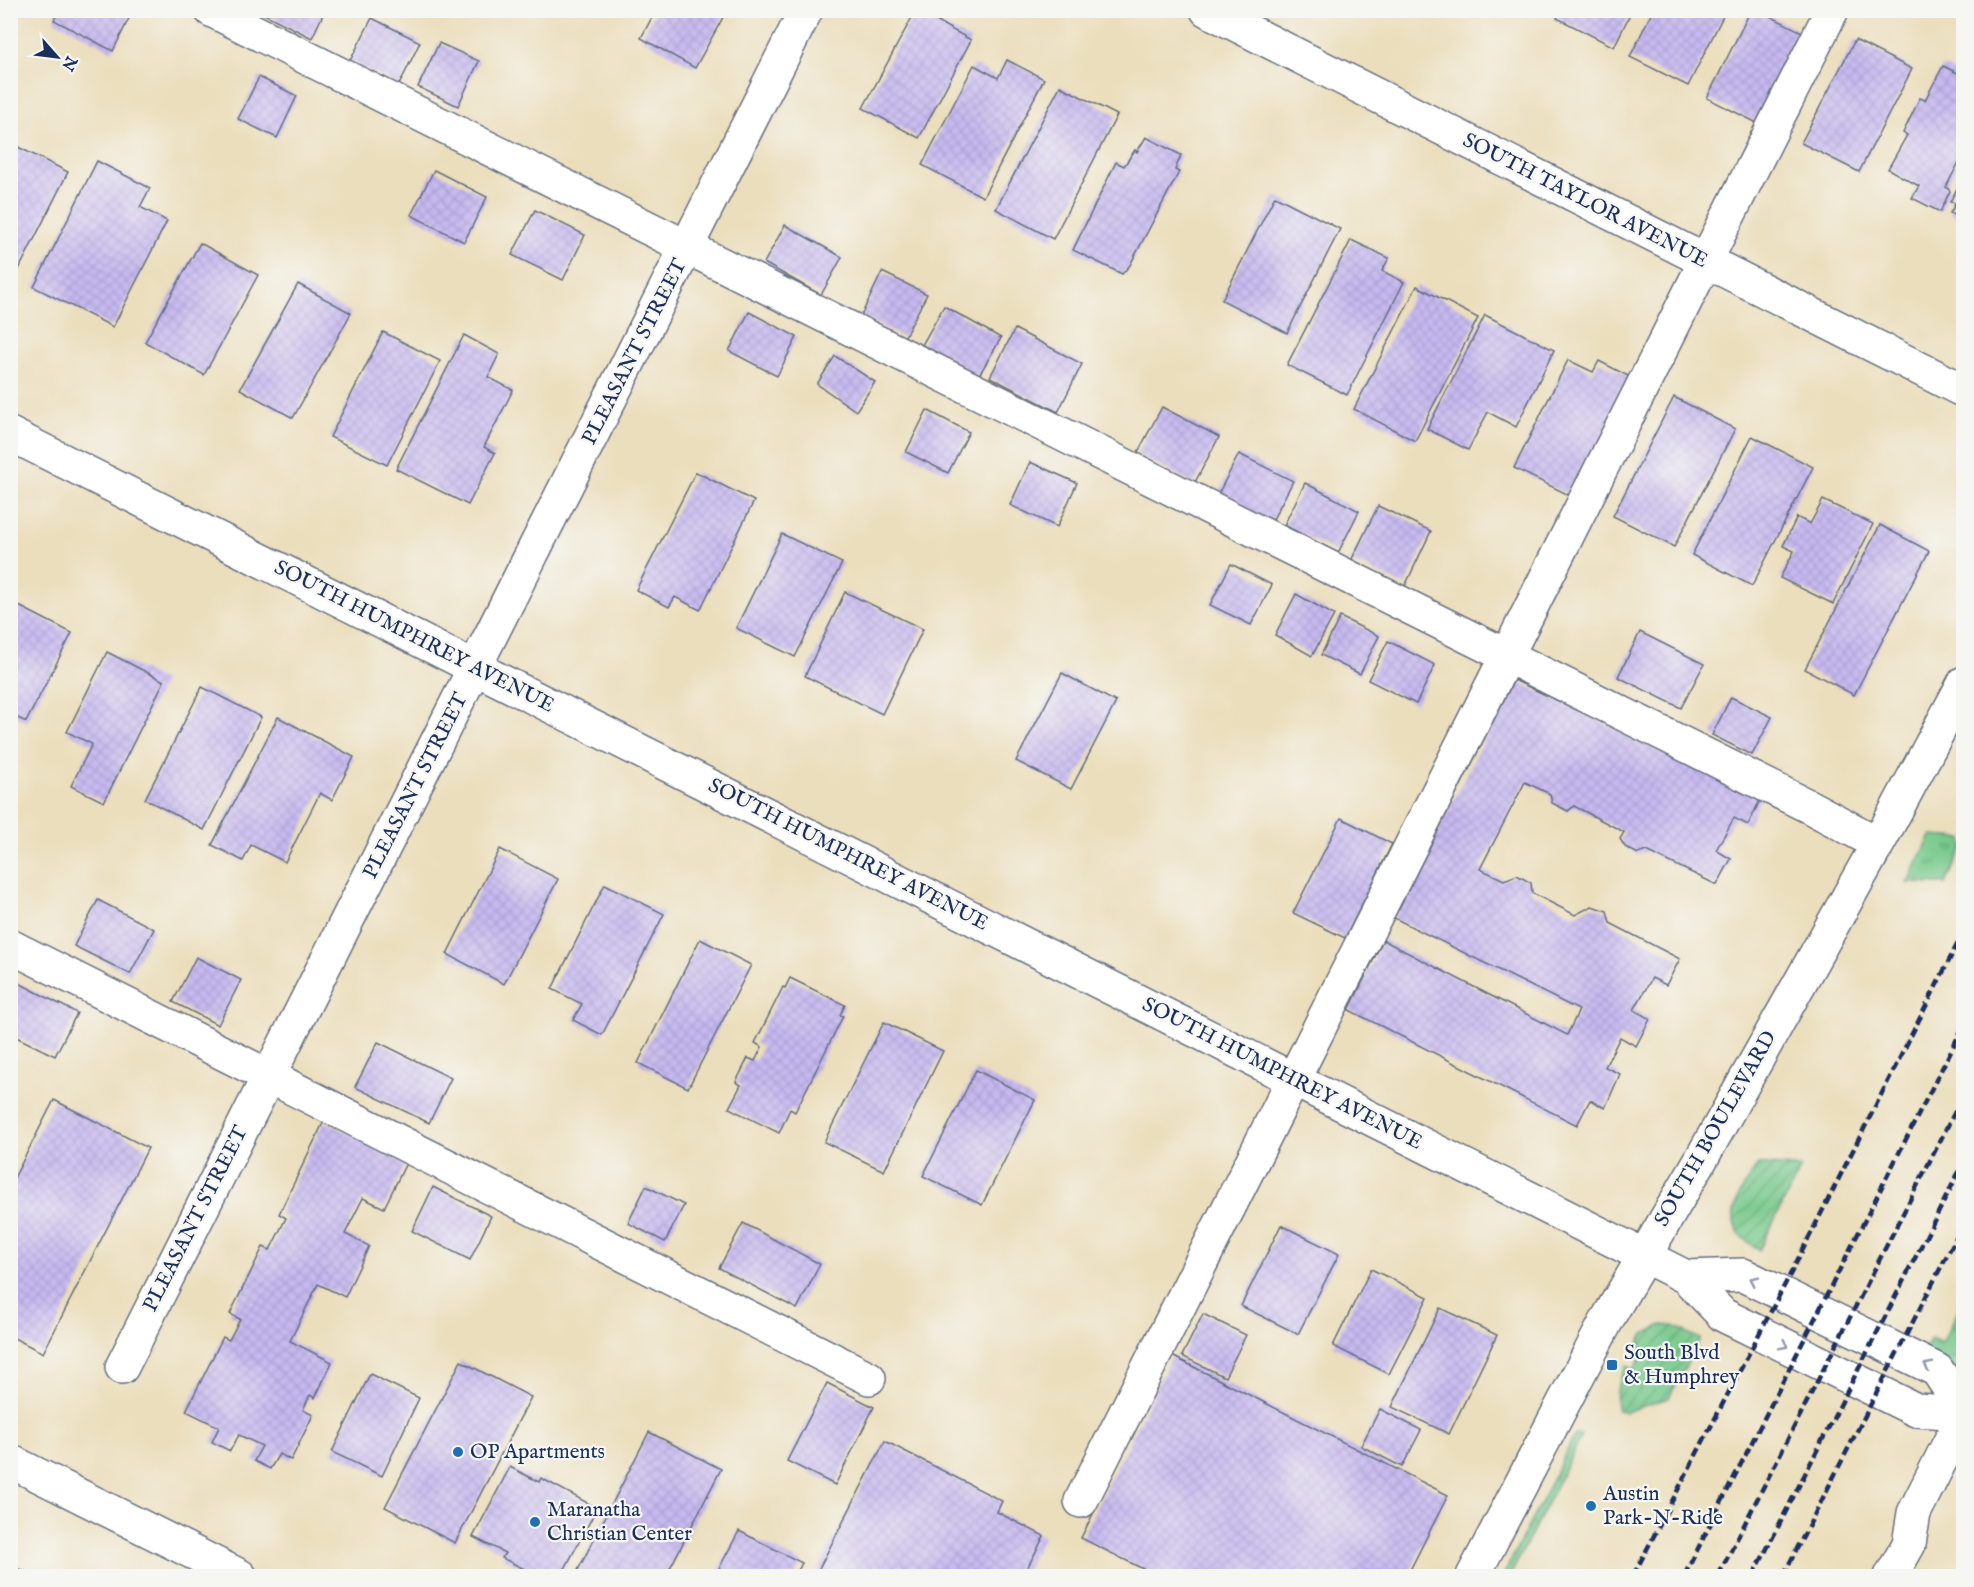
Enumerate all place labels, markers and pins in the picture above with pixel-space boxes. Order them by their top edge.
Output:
place label: South Blvd & Humphrey [1624,1340,1740,1391]
marker: South Blvd & Humphrey [1605,1358,1619,1372]
place label: OP Apartments [470,1439,605,1466]
marker: OP Apartments [451,1445,465,1459]
place label: Austin Park-N-Ride [1602,1481,1723,1532]
place label: Maranatha Christian Center [547,1497,692,1548]
marker: Austin Park-N-Ride [1584,1499,1598,1513]
marker: Maranatha Christian Center [528,1515,542,1529]

